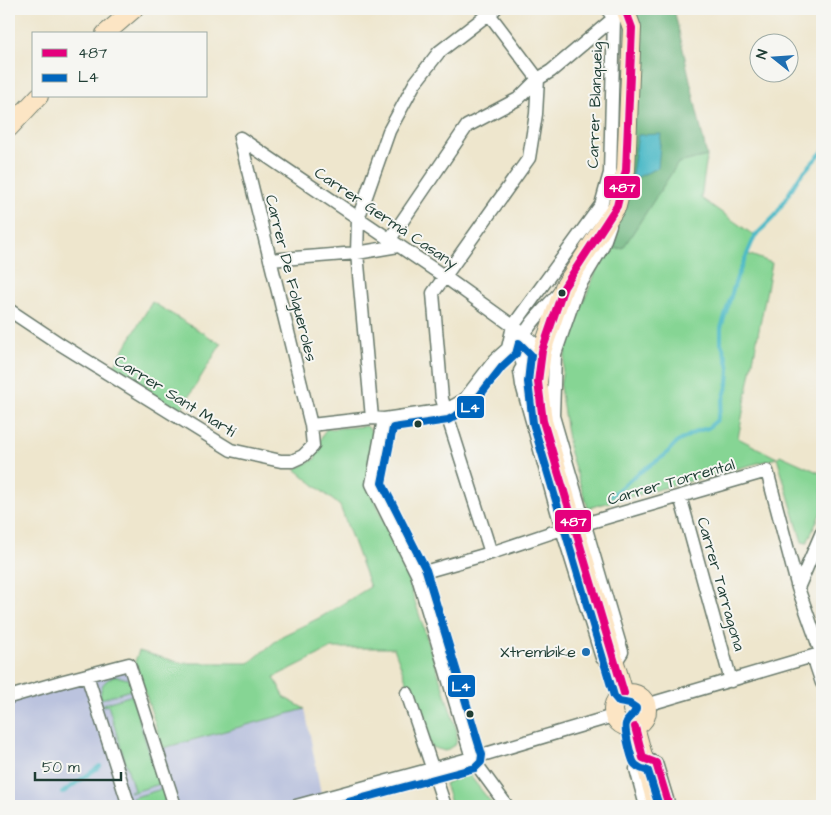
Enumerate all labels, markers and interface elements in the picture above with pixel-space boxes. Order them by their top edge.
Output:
legend [32,32,208,98]
north arrow [748,32,798,82]
street label: Carrer Blanqueig [582,41,609,169]
text: 487 [78,43,107,64]
text: N [752,47,773,62]
text: L4 [78,67,99,88]
street label: Carrer Germà Casany [309,162,462,275]
line badge: 487 [603,175,641,199]
text: 487 [608,178,636,198]
street label: Carrer De Folgueroles [259,192,322,364]
unlabelled marker [557,288,567,298]
street label: Carrer Sant Martí [110,350,240,443]
line badge: L4 [456,395,485,419]
text: L4 [460,398,480,418]
unlabelled marker [413,419,423,429]
street label: Carrer Torrental [605,453,737,511]
line badge: 487 [554,509,592,533]
text: 487 [559,512,587,532]
street label: Carrer Tarragona [690,514,751,654]
place label: Xtrembike [500,641,576,663]
marker: Xtrembike [580,646,592,658]
line badge: L4 [447,674,476,698]
text: L4 [451,677,471,697]
unlabelled marker [465,709,475,719]
scale bar [35,750,121,782]
text: 50 m [42,757,80,778]

